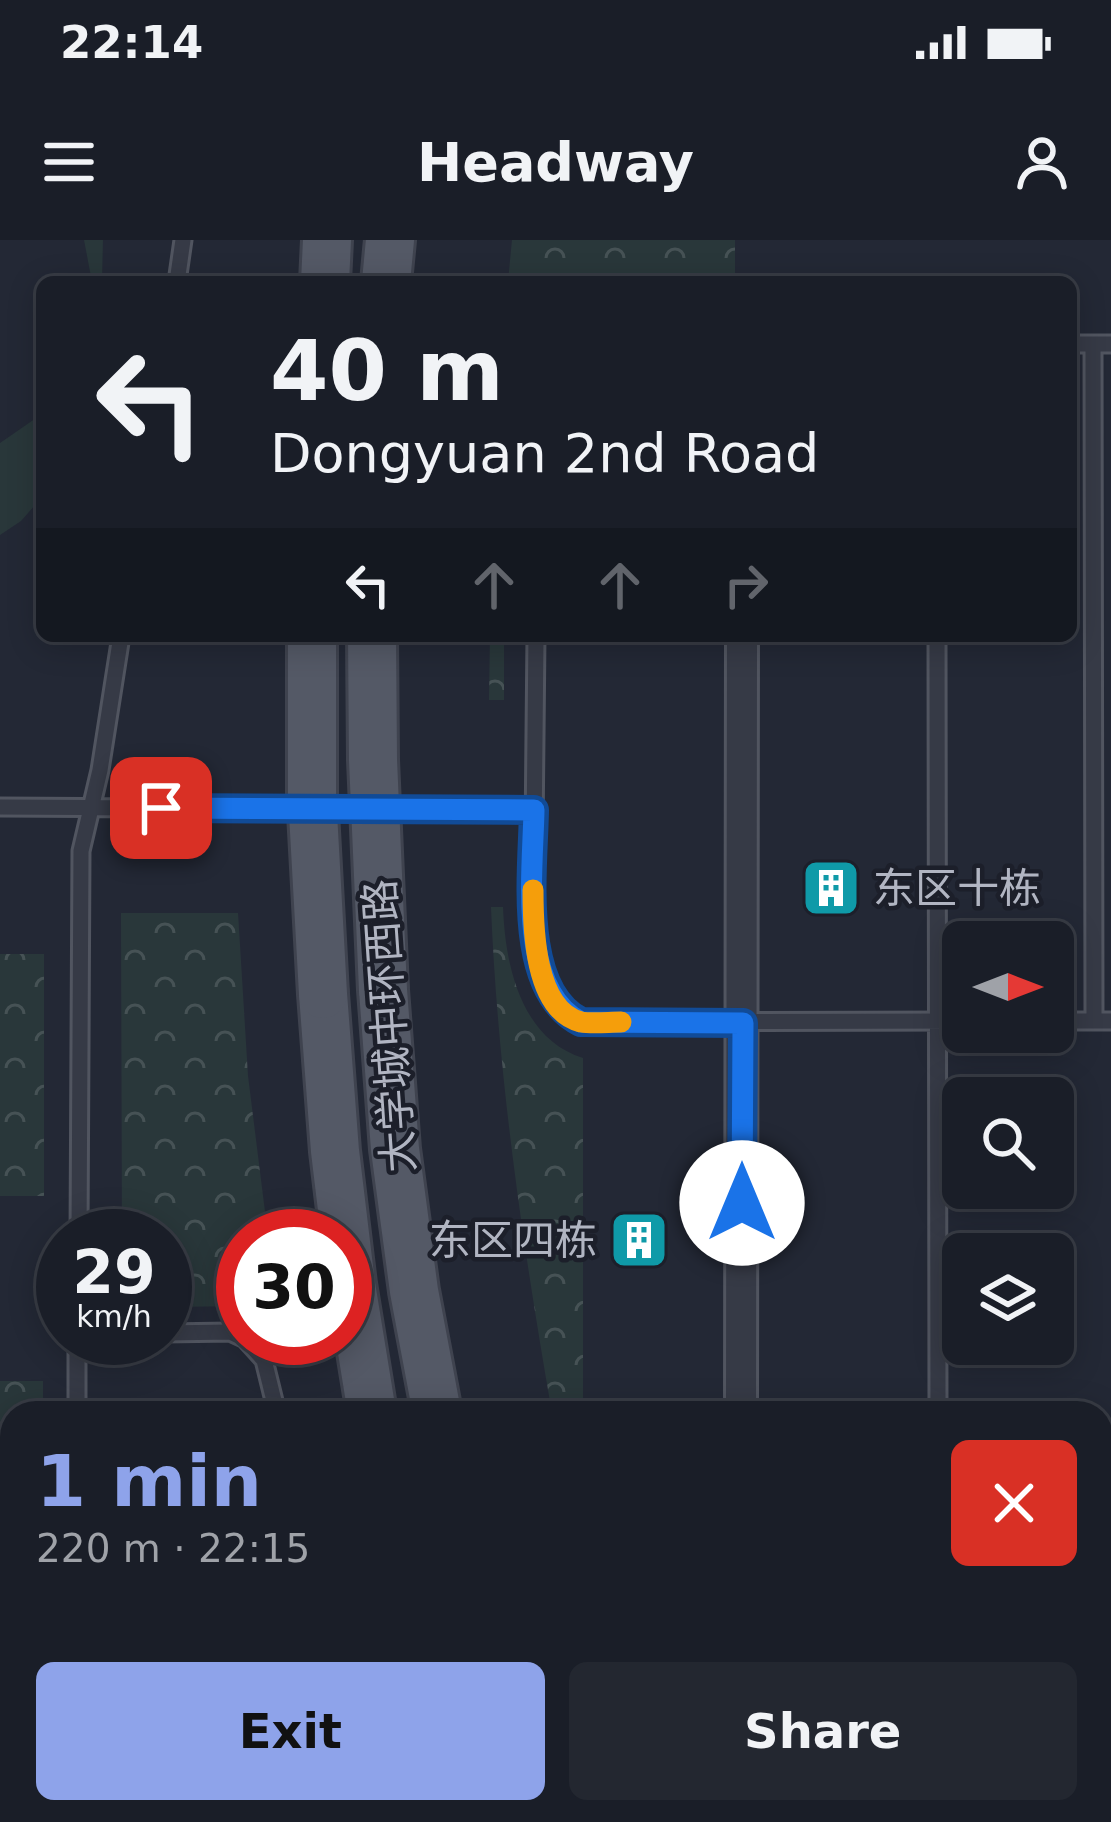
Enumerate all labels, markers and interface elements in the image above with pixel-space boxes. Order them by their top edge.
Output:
text: 22:14 [60,16,203,69]
icon: menu [36,129,102,195]
icon: person [1009,129,1075,195]
text: Headway [417,131,694,194]
text: 40 m [270,322,504,420]
icon: left [72,324,228,480]
text: Dongyuan 2nd Road [270,422,819,485]
icon: left [335,552,401,618]
icon: ahead [461,552,527,618]
icon: ahead [587,552,653,618]
icon: right [713,552,779,618]
pin [110,757,212,859]
icon: arrive [128,775,194,841]
building icon: 东区十栋 [800,857,862,919]
place label: 东区十栋 [873,864,1041,913]
street label: 大学城中环西路 [355,878,424,1174]
north arrow [942,921,1074,1053]
map controls [942,921,1074,1365]
button: search [942,1077,1074,1209]
position arrow [679,1140,805,1266]
speed limit sign: 30 [216,1209,372,1365]
building icon: 东区四栋 [608,1209,670,1271]
place label: 东区四栋 [429,1216,597,1265]
button: layers [942,1233,1074,1365]
text: 29 [72,1237,156,1307]
text: km/h [76,1299,152,1334]
text: 1 min [36,1439,262,1523]
button: close [951,1440,1077,1566]
text: 220 m · 22:15 [36,1526,310,1571]
button: Exit [36,1662,545,1800]
button: Share [569,1662,1077,1800]

